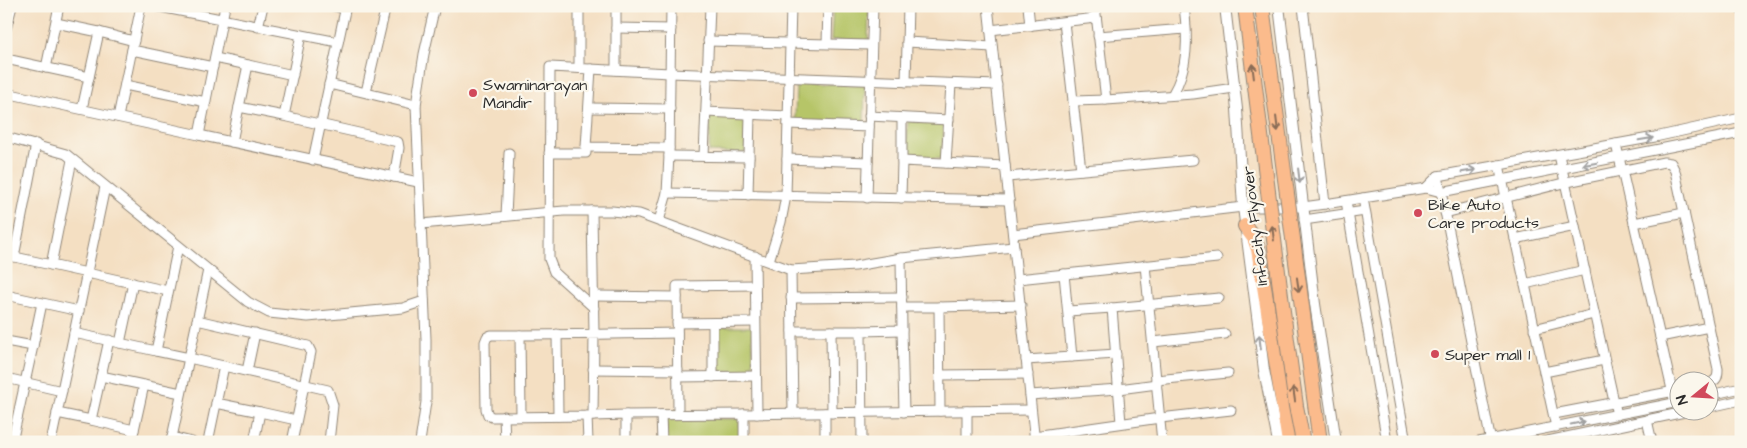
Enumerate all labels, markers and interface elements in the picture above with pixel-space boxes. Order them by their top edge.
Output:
one-way arrow [1248,64,1258,80]
place label: Swaminarayan Mandir [483,74,587,114]
marker: Swaminarayan Mandir [467,87,479,99]
one-way arrow [1272,116,1282,132]
one-way arrow [1638,134,1654,143]
one-way arrow [1583,159,1599,169]
street label: Infocity Flyover [1237,165,1274,287]
one-way arrow [1461,165,1477,175]
one-way arrow [1294,168,1304,184]
place label: Bike Auto Care products [1428,194,1539,234]
marker: Bike Auto Care products [1412,207,1424,219]
one-way arrow [1268,225,1278,241]
one-way arrow [1293,277,1303,293]
one-way arrow [1255,334,1265,350]
place label: Super mall 1 [1445,344,1530,366]
marker: Super mall 1 [1429,348,1441,360]
north arrow [1670,370,1720,420]
one-way arrow [1289,386,1299,402]
text: N [1672,392,1693,407]
one-way arrow [1570,417,1586,427]

